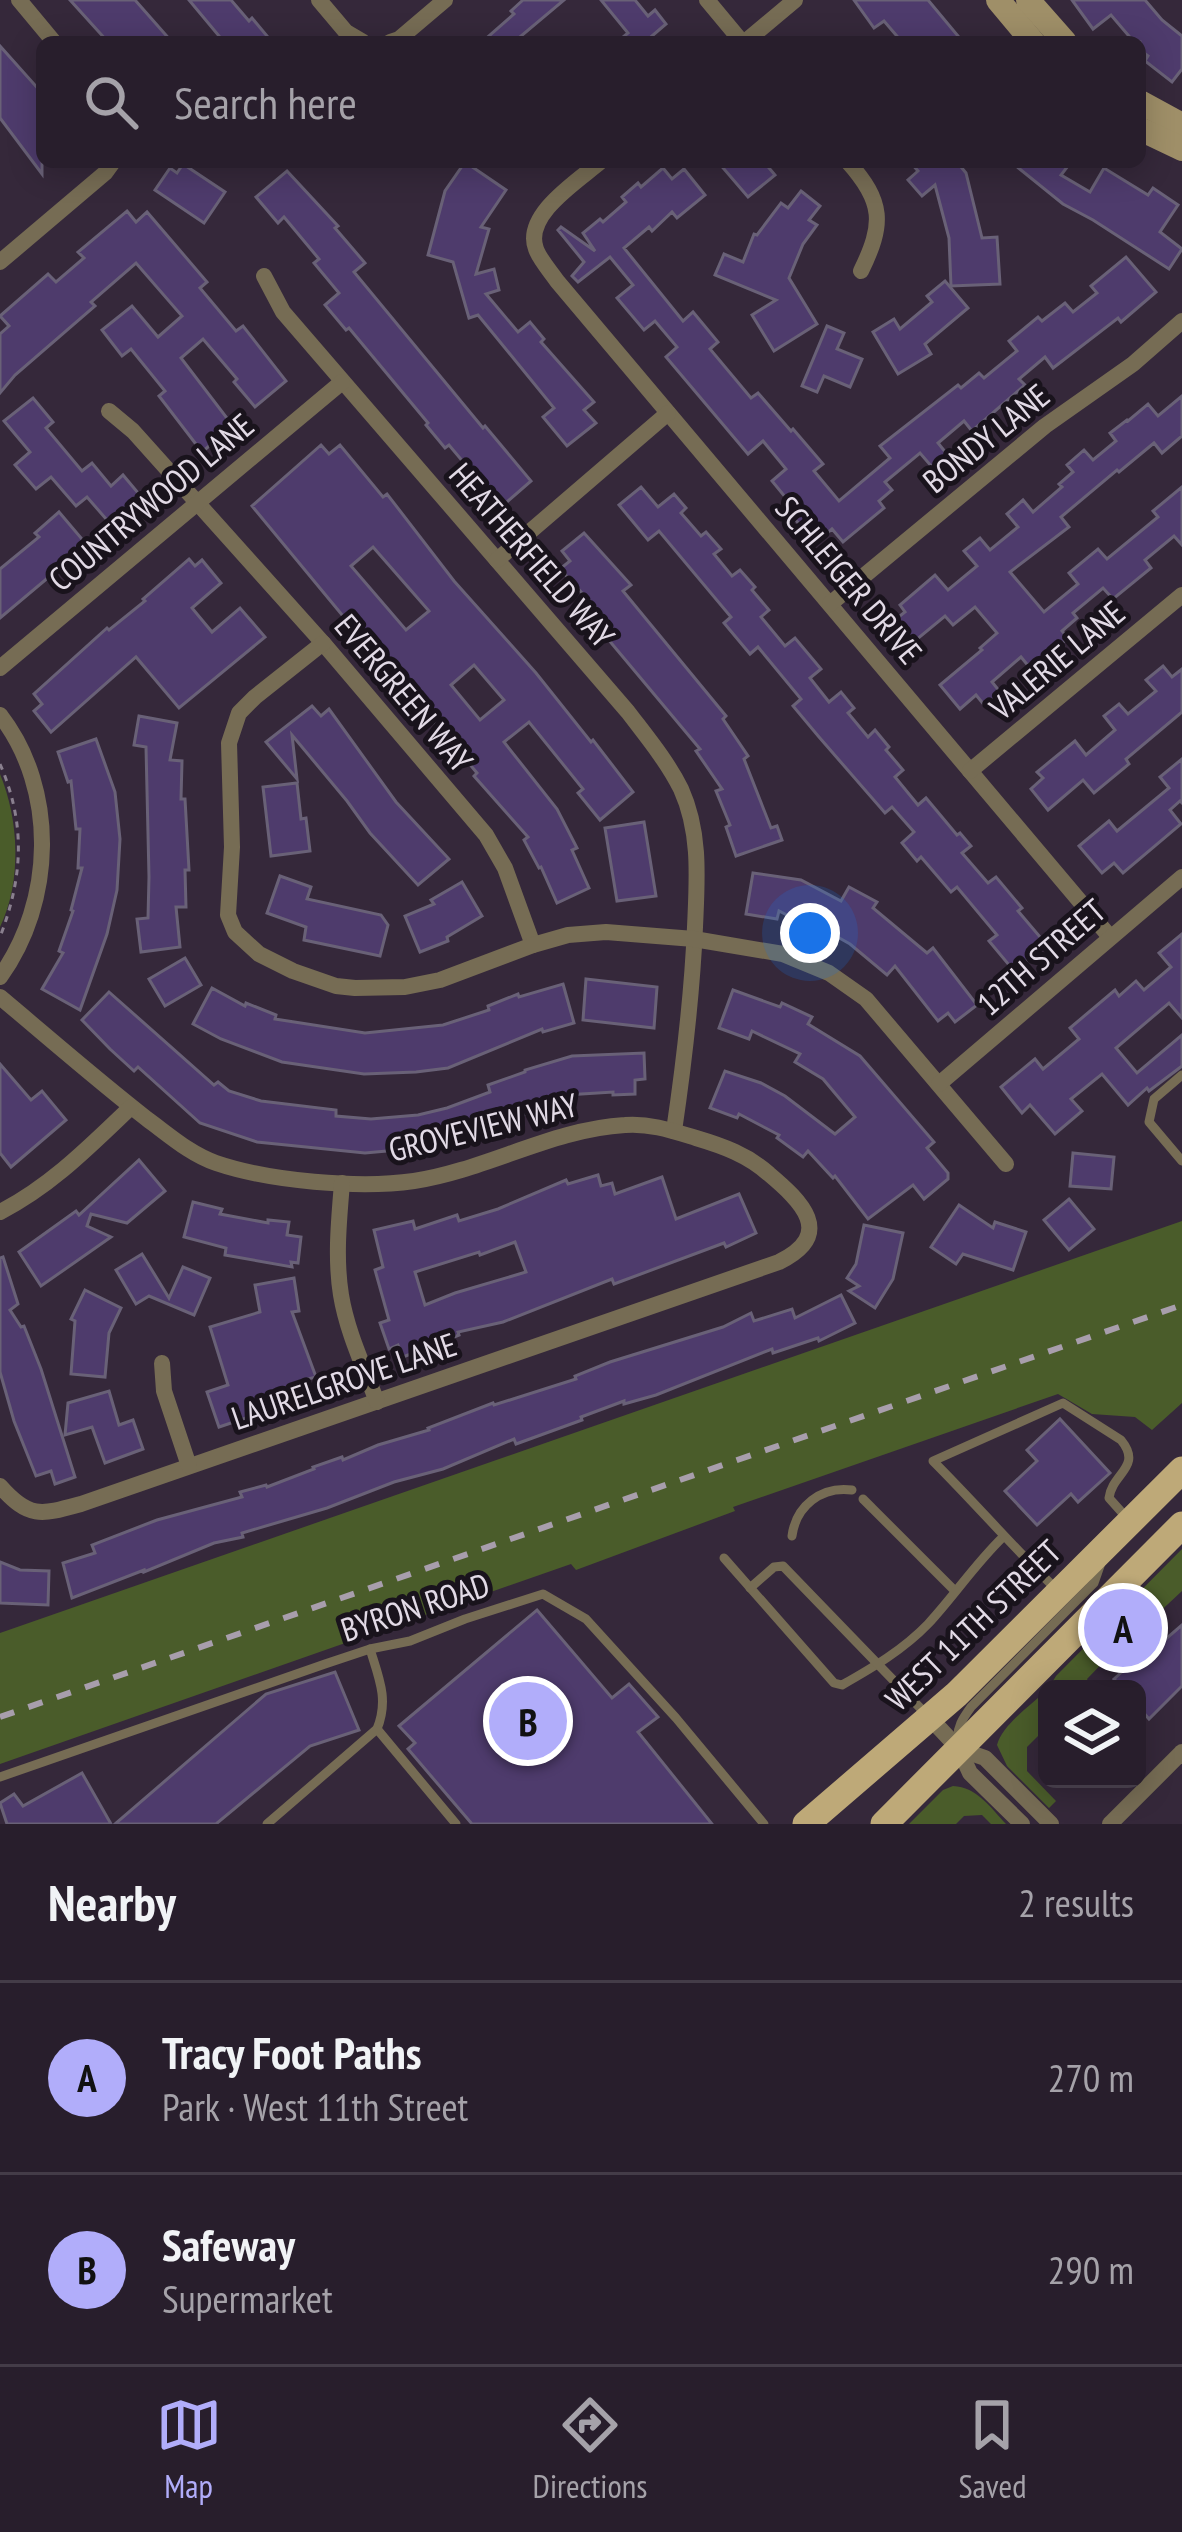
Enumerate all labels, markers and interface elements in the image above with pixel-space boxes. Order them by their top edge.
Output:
search box [36,36,1146,168]
icon: search [78,69,144,135]
text: Search here [174,73,357,131]
street label: BONDY LANE [914,374,1058,502]
street label: COUNTRYWOOD LANE [39,403,262,600]
street label: HEATHERFIELD WAY [440,453,624,656]
street label: SCHLEIGER DRIVE [767,487,932,672]
street label: VALERIE LANE [979,591,1133,729]
street label: EVERGREEN WAY [326,605,483,780]
street label: 12TH STREET [967,889,1114,1024]
your location [780,903,840,963]
street label: GROVEVIEW WAY [384,1082,582,1171]
street label: LAURELGROVE LANE [226,1322,462,1439]
street label: WEST 11TH STREET [876,1530,1070,1719]
street label: BYRON ROAD [335,1562,495,1651]
pin: A [1084,1583,1162,1673]
pin: B [489,1676,567,1766]
map controls [1038,1680,1146,1788]
button: layers [1038,1680,1146,1788]
text: Nearby [48,1869,176,1935]
text: 2 results [1018,1877,1134,1928]
text: Tracy Foot Paths [162,2023,421,2081]
text: A [77,2052,97,2103]
text: 270 m [1048,2052,1134,2103]
text: Park · West 11th Street [162,2081,468,2132]
text: Safeway [162,2215,295,2273]
text: B [77,2244,97,2295]
text: 290 m [1048,2244,1134,2295]
text: Supermarket [162,2273,333,2324]
tab: Map [156,2392,222,2507]
tab: Directions [533,2392,647,2507]
tab: Saved [958,2392,1026,2507]

